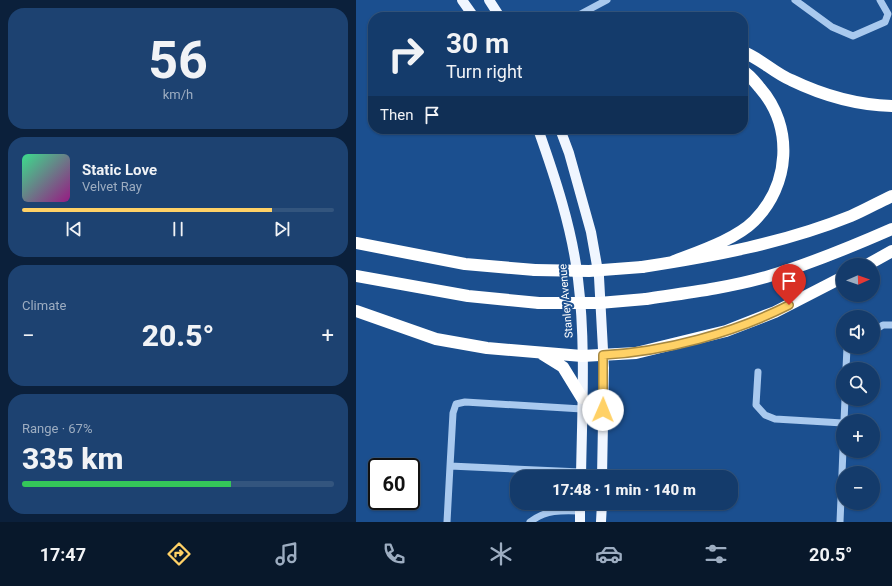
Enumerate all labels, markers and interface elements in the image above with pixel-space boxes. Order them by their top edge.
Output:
text: 30 m [446,27,509,60]
icon: right [380,28,432,80]
text: 56 [148,30,208,91]
text: Turn right [446,61,523,82]
text: km/h [163,87,193,102]
icon: arrive [421,104,443,126]
text: Then [380,106,413,124]
text: Static Love [82,161,157,179]
text: Velvet Ray [82,179,142,194]
icon: previous [63,218,85,240]
icon: pause [167,218,189,240]
icon: next [271,218,293,240]
north arrow [836,258,880,302]
map controls [836,258,880,510]
street label: Stanley Avenue [556,263,576,339]
pin [772,264,806,305]
icon: arrive [778,270,800,292]
text: Climate [22,298,66,313]
button: sound [836,310,880,354]
text: 20.5° [142,318,214,353]
text: − [22,323,35,348]
text: + [322,323,334,348]
button: search [836,362,880,406]
position arrow [582,389,624,431]
button: + [836,414,880,458]
text: Range · 67% [22,421,92,436]
text: 335 km [22,441,124,476]
speed limit sign: 60 [368,458,420,510]
button: − [836,466,880,510]
text: 17:48 · 1 min · 140 m [552,481,696,499]
icon: directions [165,540,193,568]
icon: music [273,540,301,568]
icon: phone [380,540,408,568]
icon: climate [487,540,515,568]
icon: car [595,540,623,568]
icon: filters [702,540,730,568]
text: 17:47 [40,544,86,565]
text: 20.5° [809,544,852,565]

